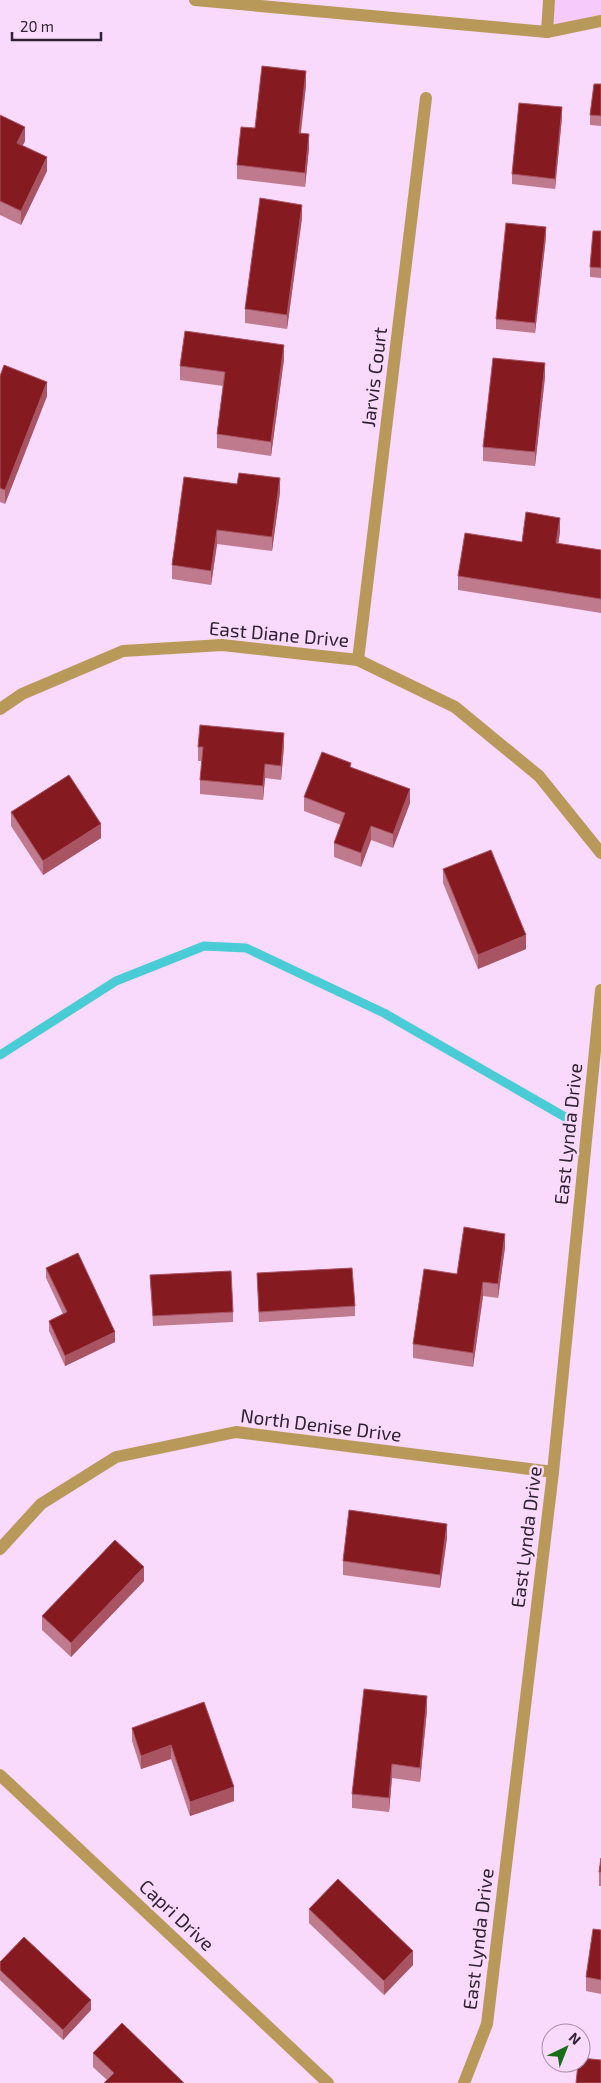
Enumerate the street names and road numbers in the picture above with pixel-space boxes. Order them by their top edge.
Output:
street label: Jarvis Court [356,326,391,428]
street label: East Diane Drive [208,616,350,651]
street label: East Lynda Drive [549,1062,586,1206]
street label: North Denise Drive [239,1403,403,1446]
street label: East Lynda Drive [505,1465,546,1609]
street label: East Lynda Drive [457,1867,498,2011]
street label: Capri Drive [135,1874,220,1955]

